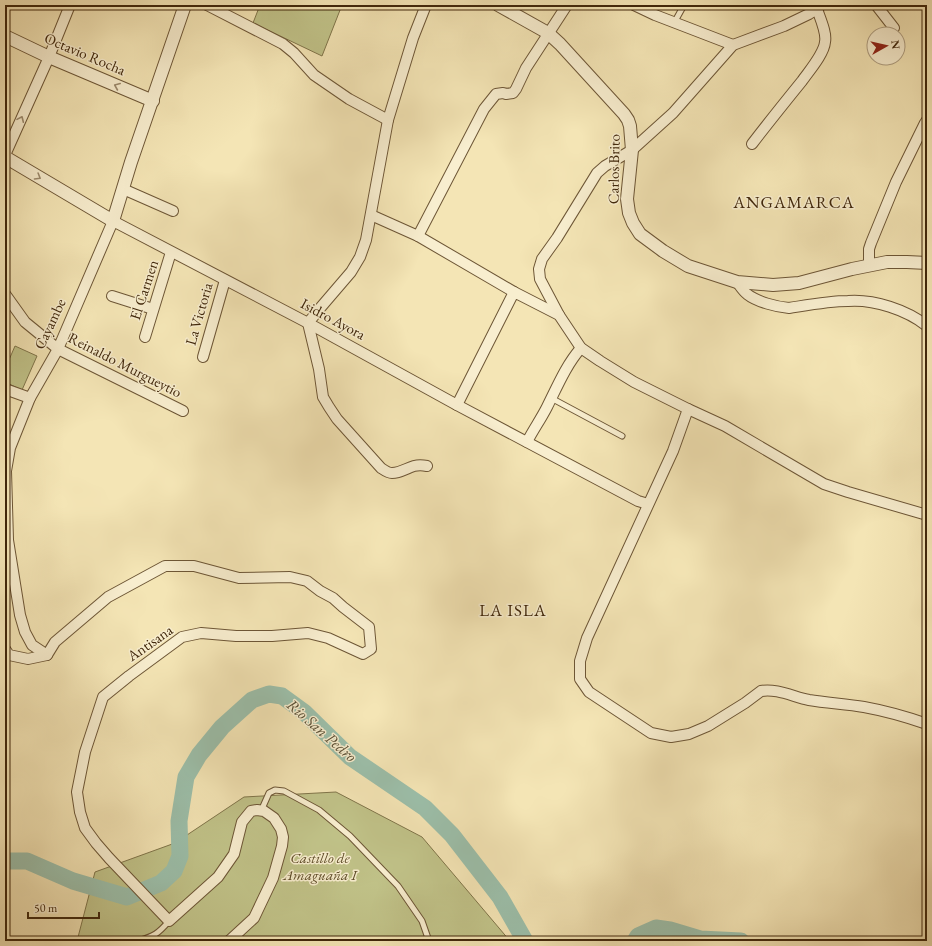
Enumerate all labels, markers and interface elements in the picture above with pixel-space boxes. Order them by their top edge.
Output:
north arrow [866,26,906,66]
street label: Octavio Rocha [42,28,129,79]
text: N [888,39,903,50]
one-way arrow [113,82,120,90]
one-way arrow [16,116,24,124]
street label: Carlos Brito [603,134,624,204]
one-way arrow [34,173,41,180]
district label: ANGAMARCA [732,191,855,213]
street label: El Carmen [125,257,162,322]
street label: La Victoria [181,280,216,347]
street label: Isidro Ayora [298,294,369,344]
street label: Cayambe [30,295,70,352]
street label: Reinaldo Murgueytio [65,328,185,401]
district label: LA ISLA [479,599,547,621]
street label: Antisana [122,620,176,666]
water label: Rio San Pedro [282,694,361,767]
park label: Castillo de Amaguaña I [282,848,358,884]
scale bar [28,894,99,920]
text: 50 m [34,900,58,916]

